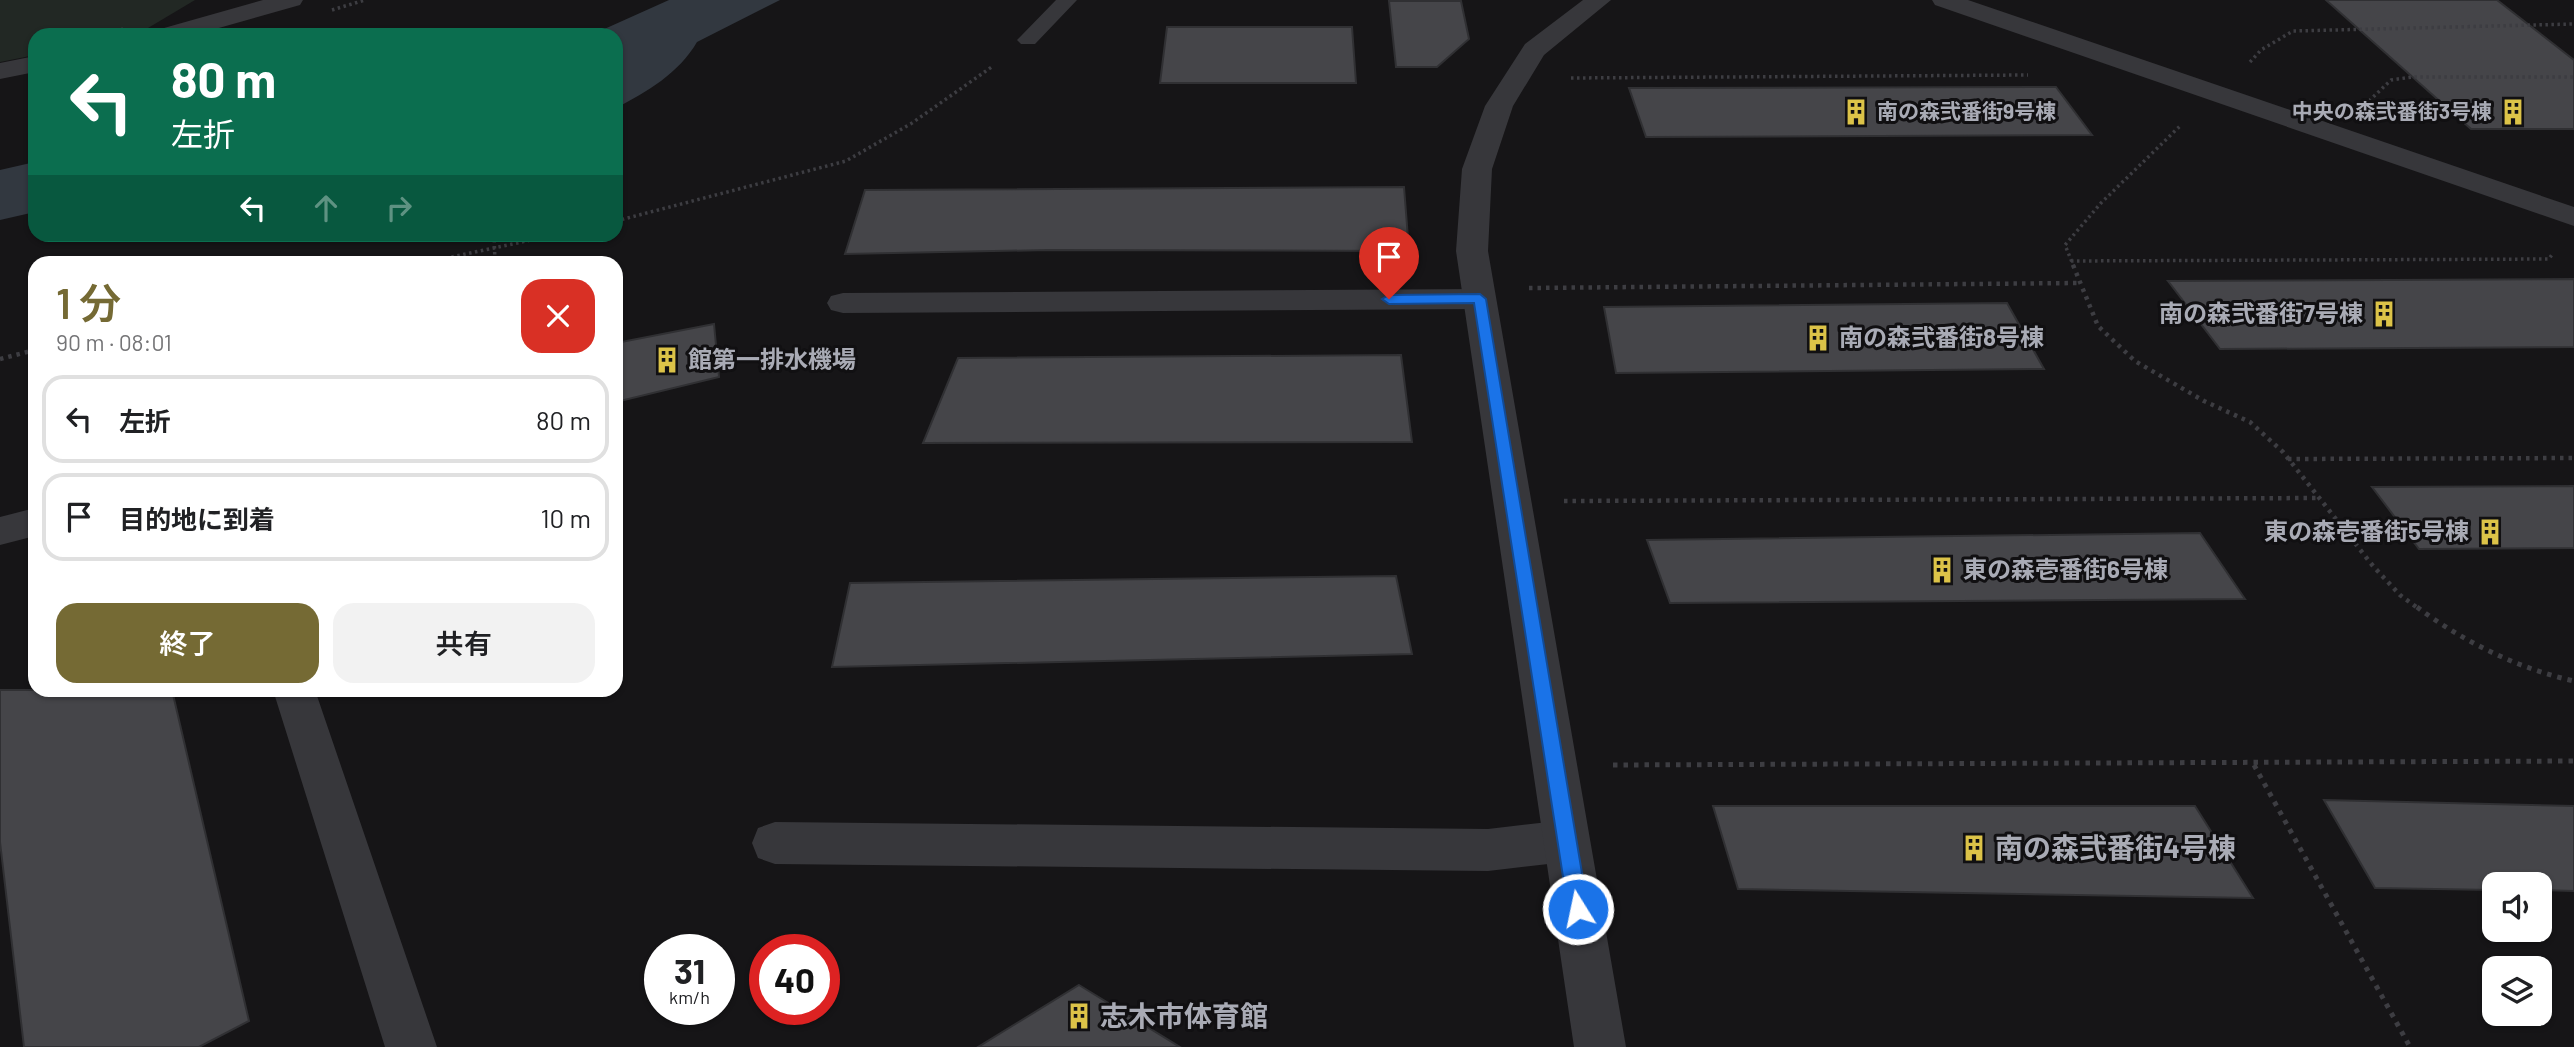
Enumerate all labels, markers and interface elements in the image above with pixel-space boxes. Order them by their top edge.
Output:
text: 80 m [171,49,276,108]
icon: left [56,56,147,147]
building icon: 南の森弐番街9号棟 [1841,97,1871,127]
building icon: 中央の森弐番街3号棟 [2498,97,2528,127]
place label: 南の森弐番街9号棟 [1877,98,2056,123]
place label: 中央の森弐番街3号棟 [2292,98,2492,123]
text: 左折 [171,114,235,152]
icon: left [234,189,272,227]
icon: ahead [307,189,345,227]
icon: right [380,189,418,227]
pin [1359,227,1419,299]
icon: arrive [1370,238,1408,276]
text: 1 分 [56,277,121,327]
button: close [521,279,595,353]
place label: 南の森弐番街7号棟 [2159,298,2363,327]
building icon: 南の森弐番街7号棟 [2369,299,2399,329]
place label: 南の森弐番街8号棟 [1839,322,2044,351]
building icon: 南の森弐番街8号棟 [1803,323,1833,353]
text: 90 m · 08:01 [56,328,172,356]
place label: 館第一排水機場 [688,344,856,373]
building icon: 館第一排水機場 [652,345,682,375]
icon: left [60,400,98,438]
text: 80 m [536,404,591,435]
text: 左折 [119,405,171,436]
icon: arrive [60,498,98,536]
text: 10 m [541,502,591,533]
text: 目的地に到着 [119,503,275,534]
place label: 東の森壱番街5号棟 [2264,516,2469,545]
building icon: 東の森壱番街5号棟 [2475,517,2505,547]
place label: 東の森壱番街6号棟 [1963,554,2168,583]
building icon: 東の森壱番街6号棟 [1927,555,1957,585]
button: 終了 [56,603,319,683]
button: 共有 [333,603,595,683]
place label: 南の森弐番街4号棟 [1995,830,2236,864]
building icon: 南の森弐番街4号棟 [1959,833,1989,863]
position arrow [1541,872,1615,946]
map controls [2482,872,2552,1026]
button: sound [2482,872,2552,942]
speed limit sign: 40 [749,934,840,1025]
text: 31 [674,949,705,991]
button: layers [2482,956,2552,1026]
text: km/h [669,986,710,1008]
place label: 志木市体育館 [1100,998,1268,1032]
building icon: 志木市体育館 [1064,1001,1094,1031]

